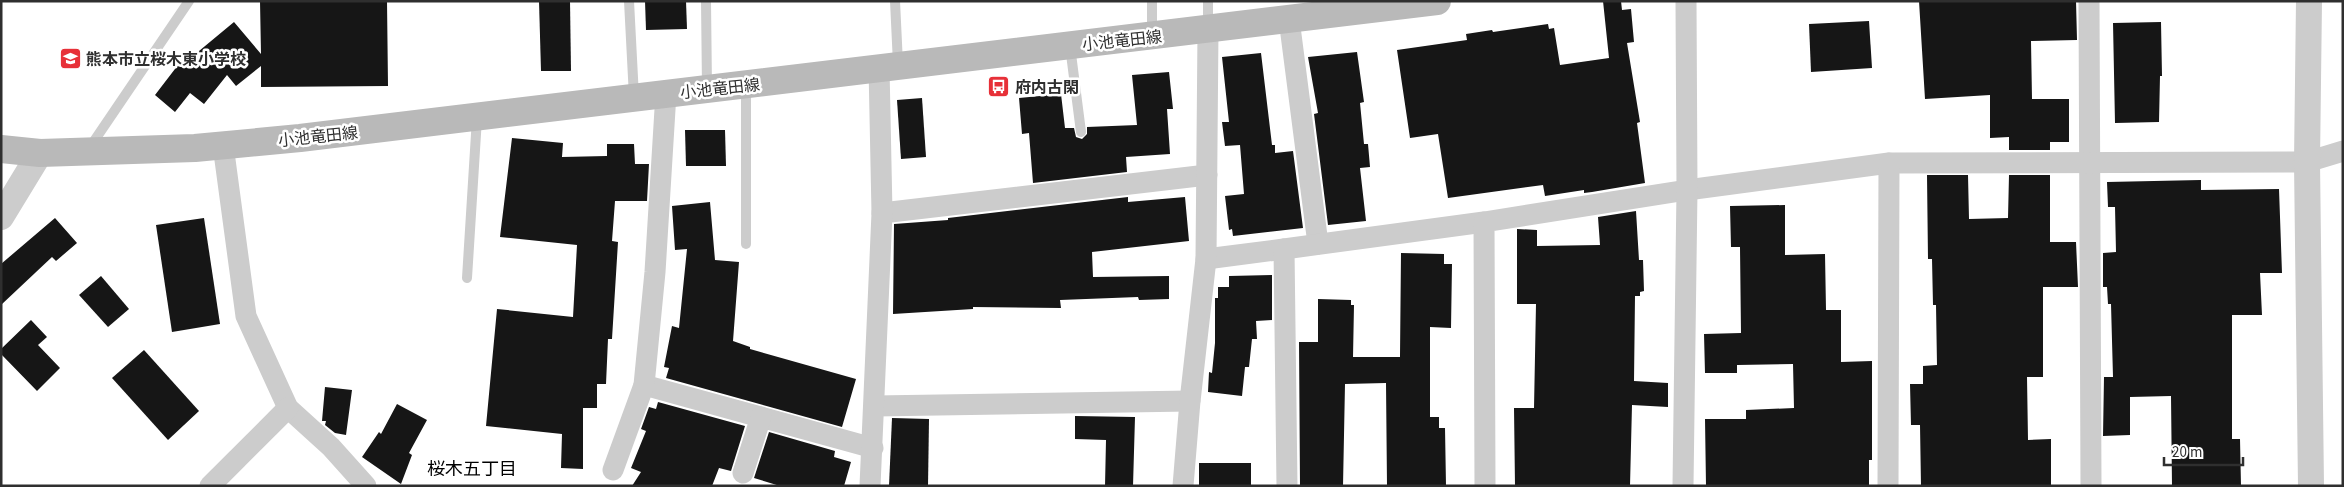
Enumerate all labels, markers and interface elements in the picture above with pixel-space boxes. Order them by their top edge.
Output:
street label: 小池竜田線 [1081,26,1163,56]
school or university icon: 熊本市立桜木東小学校 [58,47,82,71]
place label: 熊本市立桜木東小学校 [86,49,246,71]
street label: 小池竜田線 [679,74,761,104]
bus stop icon: 府内古閑 [987,75,1011,99]
place label: 府内古閑 [1015,77,1079,99]
street label: 小池竜田線 [277,122,359,152]
scale bar [2164,434,2243,466]
text: 20 m [2172,442,2202,463]
district label: 桜木五丁目 [427,457,517,482]

